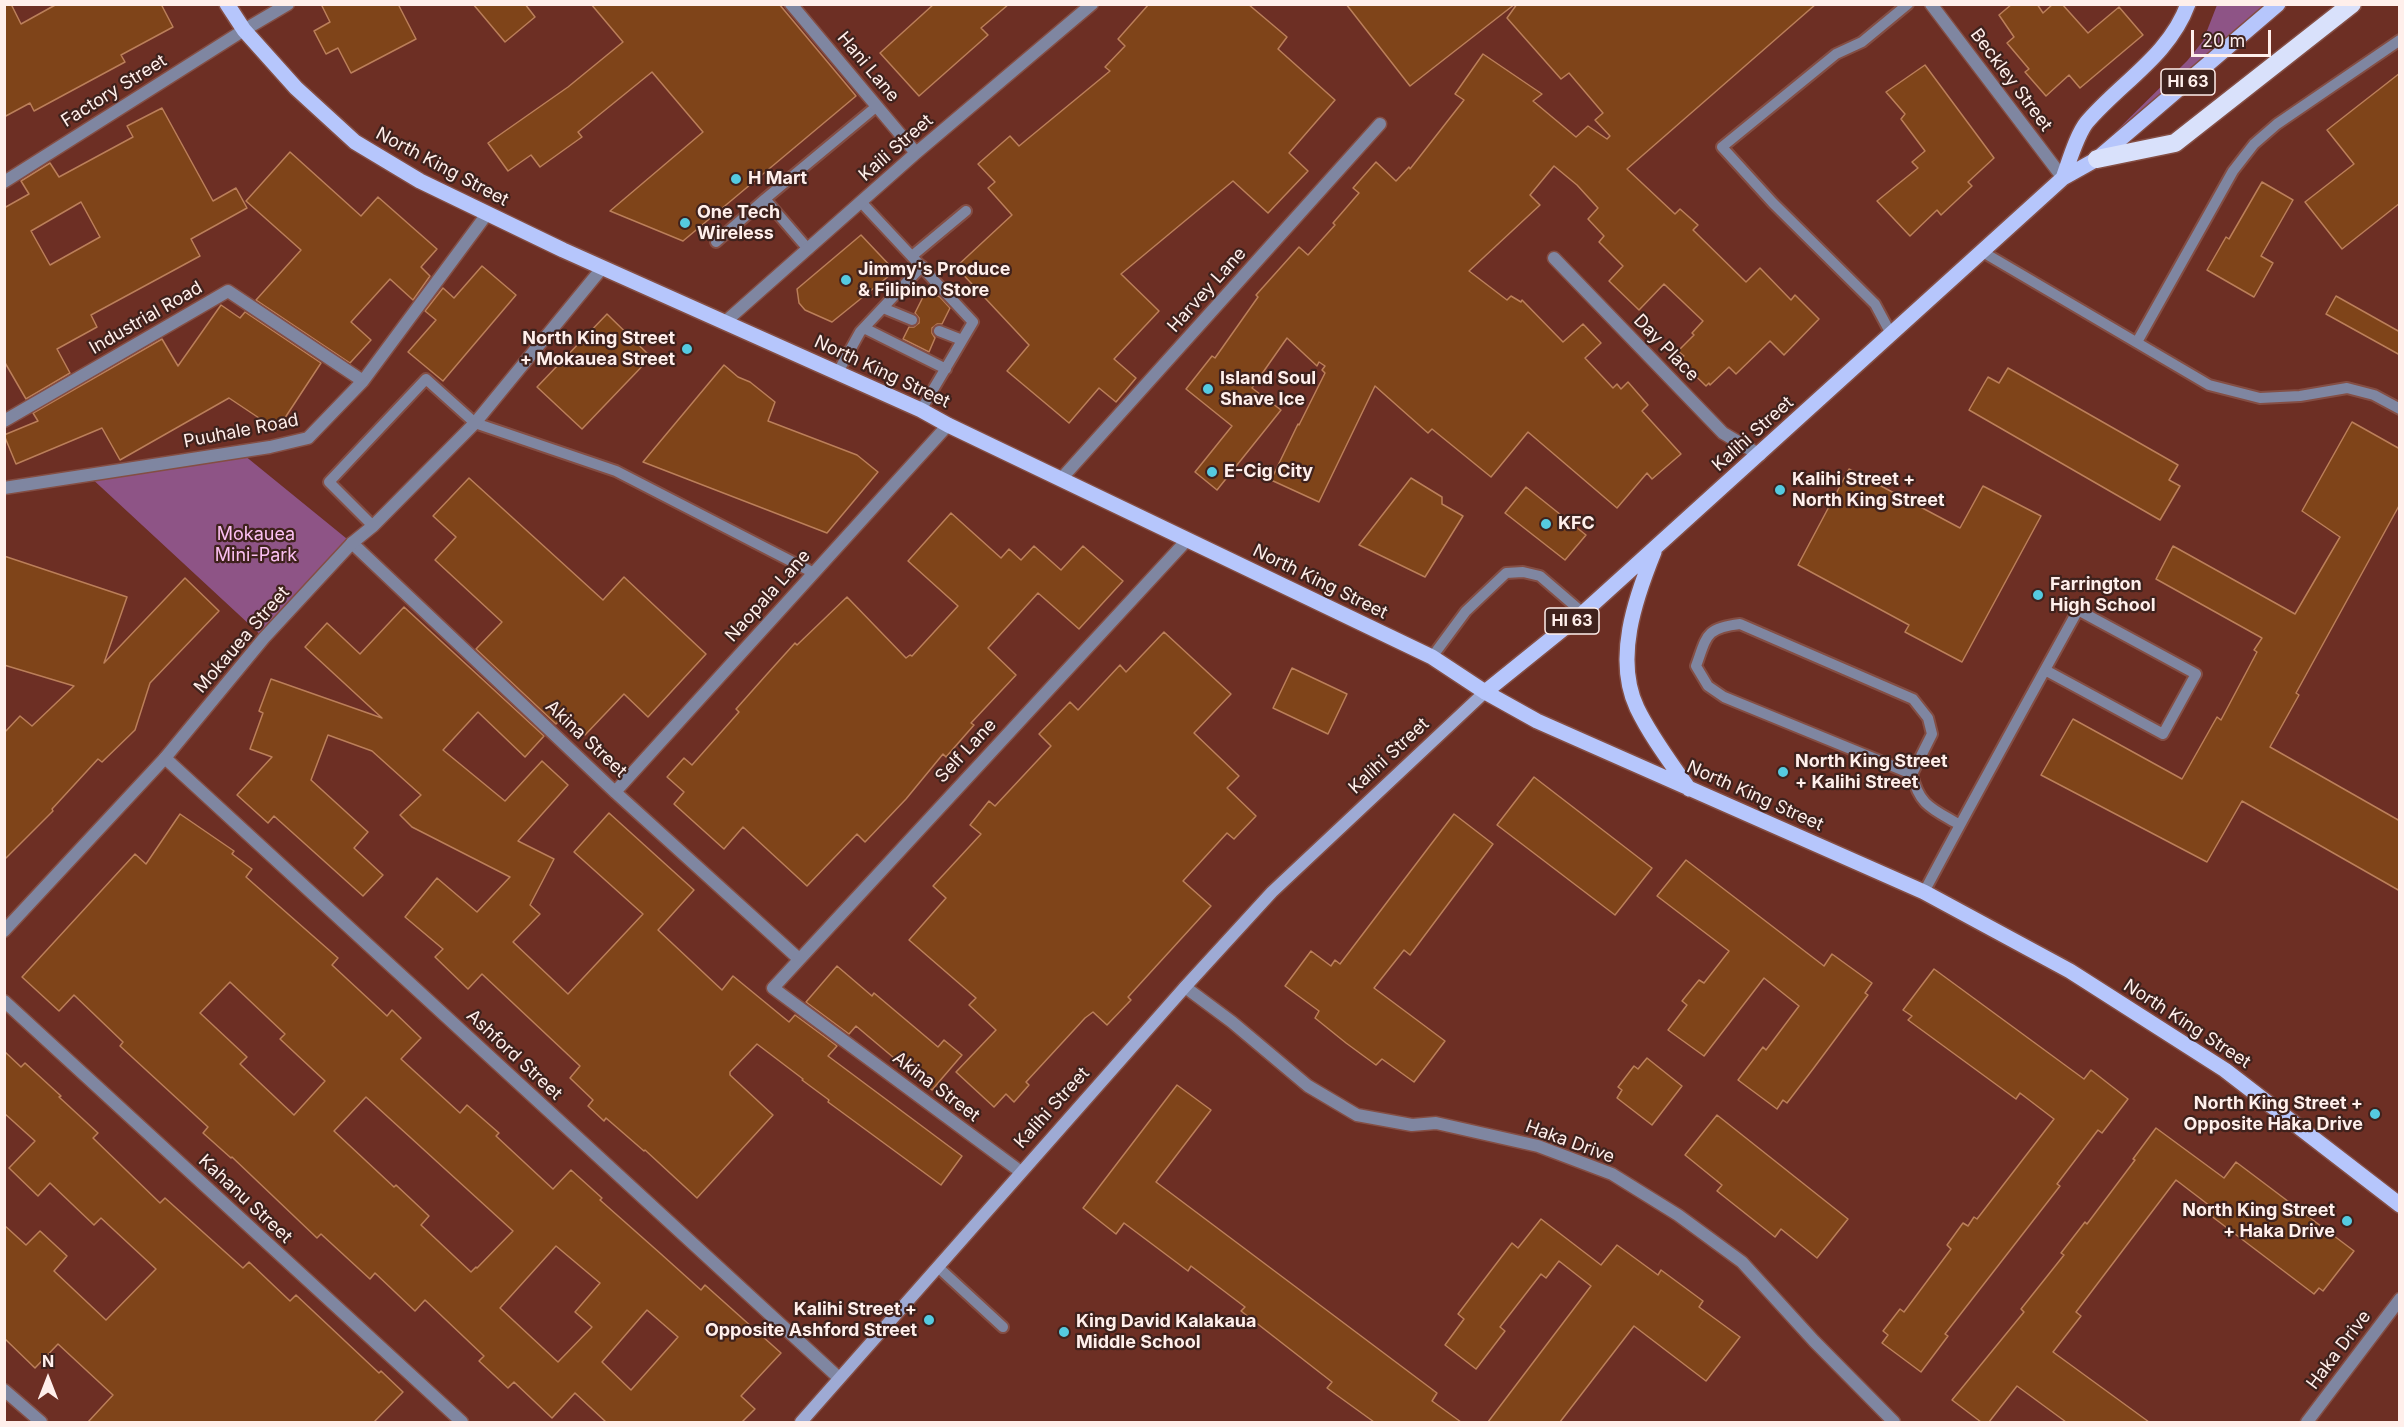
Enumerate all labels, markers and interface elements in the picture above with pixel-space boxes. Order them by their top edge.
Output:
scale bar [2194,18,2274,56]
street label: Beckley Street [1965,24,2057,136]
street label: Hani Lane [832,28,904,106]
text: 20 m [2202,30,2245,51]
street label: Factory Street [57,50,171,132]
road number: HI 63 [2161,69,2215,95]
street label: Kaili Street [855,110,937,186]
street label: North King Street [372,123,512,211]
place label: H Mart [748,168,807,190]
marker: H Mart [729,172,743,186]
place label: One Tech Wireless [697,202,780,244]
marker: One Tech Wireless [678,216,692,230]
street label: Harvey Lane [1163,243,1251,337]
place label: Jimmy's Produce & Filipino Store [858,259,1011,302]
marker: Jimmy's Produce & Filipino Store [839,273,853,287]
street label: Industrial Road [86,277,206,359]
street label: Day Place [1629,310,1703,386]
place label: North King Street + Mokauea Street [520,328,675,370]
street label: North King Street [811,331,953,413]
marker: North King Street + Mokauea Street [680,342,694,356]
place label: Island Soul Shave Ice [1220,368,1316,410]
marker: Island Soul Shave Ice [1201,382,1215,396]
street label: Kalihi Street [1708,392,1798,476]
street label: Puuhale Road [182,409,300,453]
place label: E-Cig City [1224,461,1313,483]
marker: E-Cig City [1205,465,1219,479]
place label: Kalihi Street + North King Street [1792,469,1945,512]
marker: Kalihi Street + North King Street [1773,483,1787,497]
place label: KFC [1558,513,1595,535]
marker: KFC [1539,517,1553,531]
park label: Mokauea Mini-Park [215,524,297,566]
street label: North King Street [1249,540,1391,624]
street label: Naopala Lane [721,545,815,647]
place label: Farrington High School [2050,574,2156,616]
street label: Mokauea Street [190,582,294,698]
marker: Farrington High School [2031,588,2045,602]
road number: HI 63 [1545,608,1599,634]
street label: Akina Street [541,696,631,782]
street label: Kalihi Street [1344,713,1434,799]
street label: Self Lane [931,715,1001,787]
place label: North King Street + Kalihi Street [1795,751,1948,794]
street label: North King Street [1683,756,1827,836]
marker: North King Street + Kalihi Street [1776,765,1790,779]
street label: North King Street [2119,975,2255,1073]
street label: Ashford Street [462,1005,566,1105]
street label: Akina Street [888,1047,984,1127]
street label: Kalihi Street [1010,1063,1094,1153]
place label: North King Street + Opposite Haka Drive [2183,1093,2363,1136]
marker: North King Street + Opposite Haka Drive [2368,1107,2382,1121]
street label: Haka Drive [1523,1116,1617,1168]
street label: Kahanu Street [194,1150,296,1248]
place label: North King Street + Haka Drive [2182,1200,2335,1242]
marker: North King Street + Haka Drive [2340,1214,2354,1228]
place label: Kalihi Street + Opposite Ashford Street [705,1299,917,1342]
street label: Haka Drive [2302,1306,2376,1394]
place label: King David Kalakaua Middle School [1076,1311,1256,1354]
marker: Kalihi Street + Opposite Ashford Street [922,1313,936,1327]
marker: King David Kalakaua Middle School [1057,1325,1071,1339]
north arrow [18,1349,78,1409]
text: N [42,1351,54,1371]

